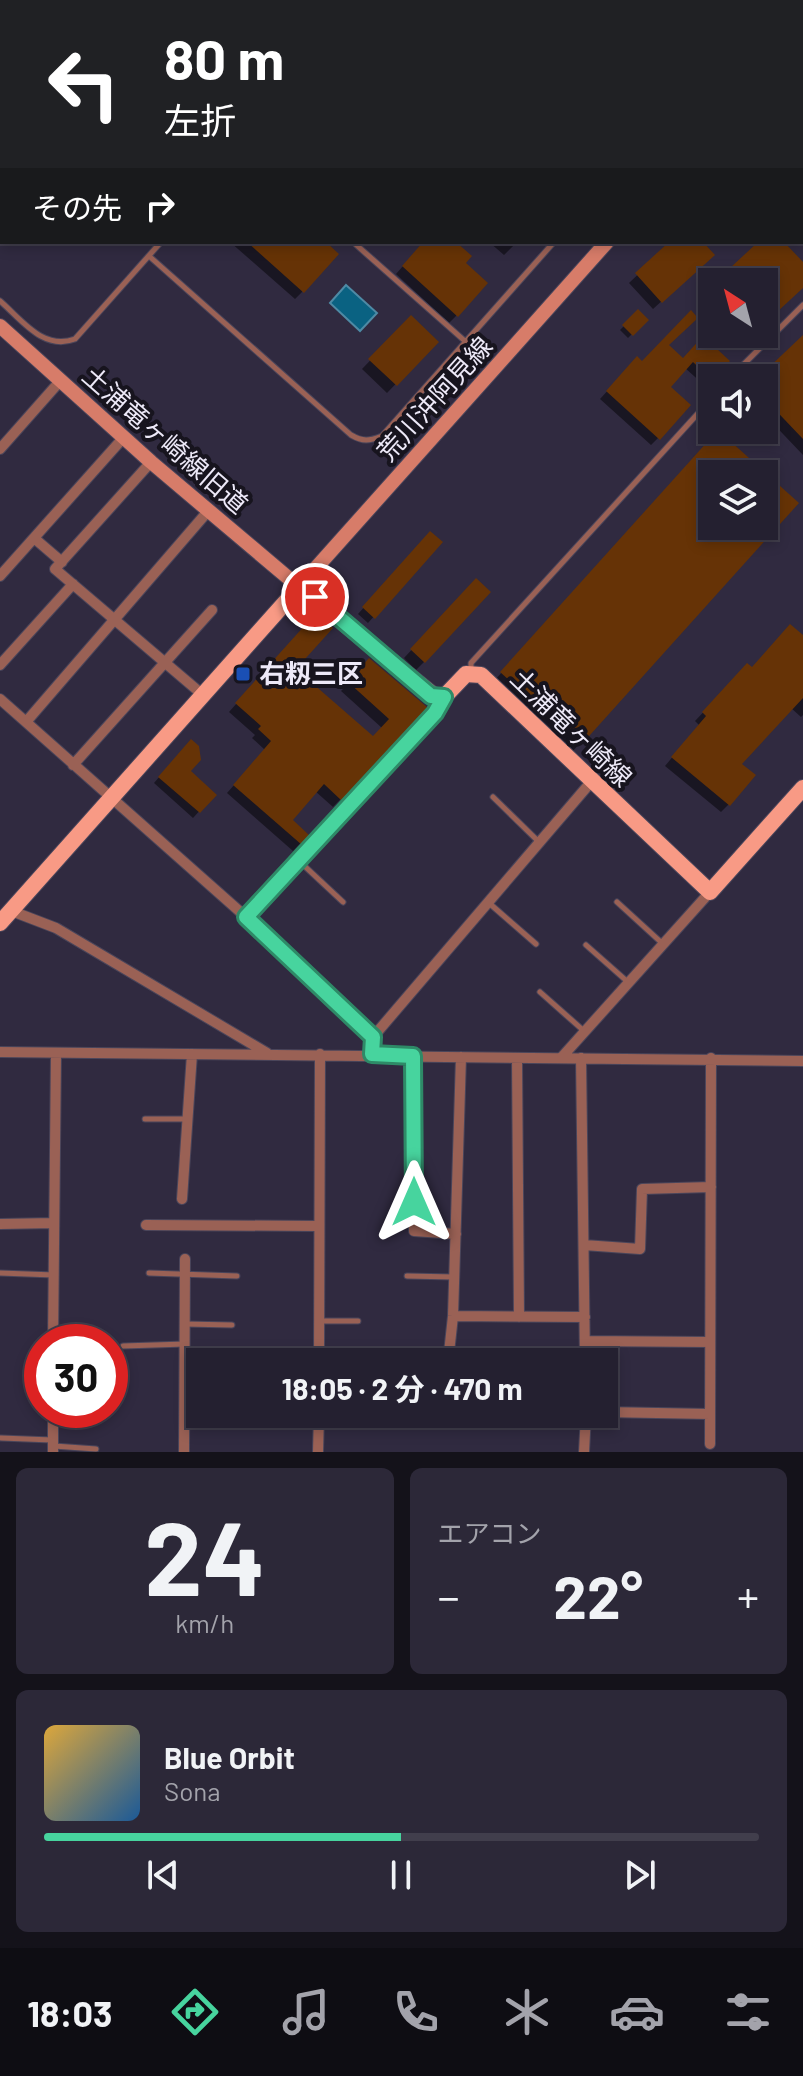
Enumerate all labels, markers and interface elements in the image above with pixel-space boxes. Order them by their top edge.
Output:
text: 80 m [164,24,284,91]
icon: left [32,32,136,136]
text: 左折 [164,98,236,141]
icon: right [138,184,182,228]
text: その先 [32,189,122,225]
north arrow [698,268,778,348]
map controls [698,268,778,540]
street label: 荒川沖阿見線 [370,330,498,466]
street label: 土浦竜ヶ崎線旧道 [77,359,255,519]
button: sound [698,364,778,444]
button: layers [698,460,778,540]
pin [281,563,349,631]
icon: arrive [293,575,337,619]
place label: 右籾三区 [259,657,363,688]
street label: 土浦竜ヶ崎線 [505,662,639,792]
marker: 右籾三区 [234,665,252,683]
position arrow [372,1160,456,1244]
speed limit sign: 30 [24,1324,128,1428]
text: 18:05 · 2 分 · 470 m [282,1370,522,1406]
text: 24 [144,1492,265,1617]
text: エアコン [438,1517,542,1548]
text: 22° [553,1559,643,1631]
text: − [438,1569,460,1622]
text: + [737,1569,759,1622]
text: km/h [175,1607,234,1638]
text: Blue Orbit [164,1739,295,1775]
text: Sona [164,1775,221,1806]
icon: previous [141,1853,185,1897]
icon: pause [379,1853,423,1897]
icon: next [618,1853,662,1897]
icon: directions [167,1984,223,2040]
icon: music [278,1984,334,2040]
icon: phone [388,1984,444,2040]
icon: climate [499,1984,555,2040]
icon: car [609,1984,665,2040]
icon: filters [720,1984,776,2040]
text: 18:03 [27,1991,113,2034]

